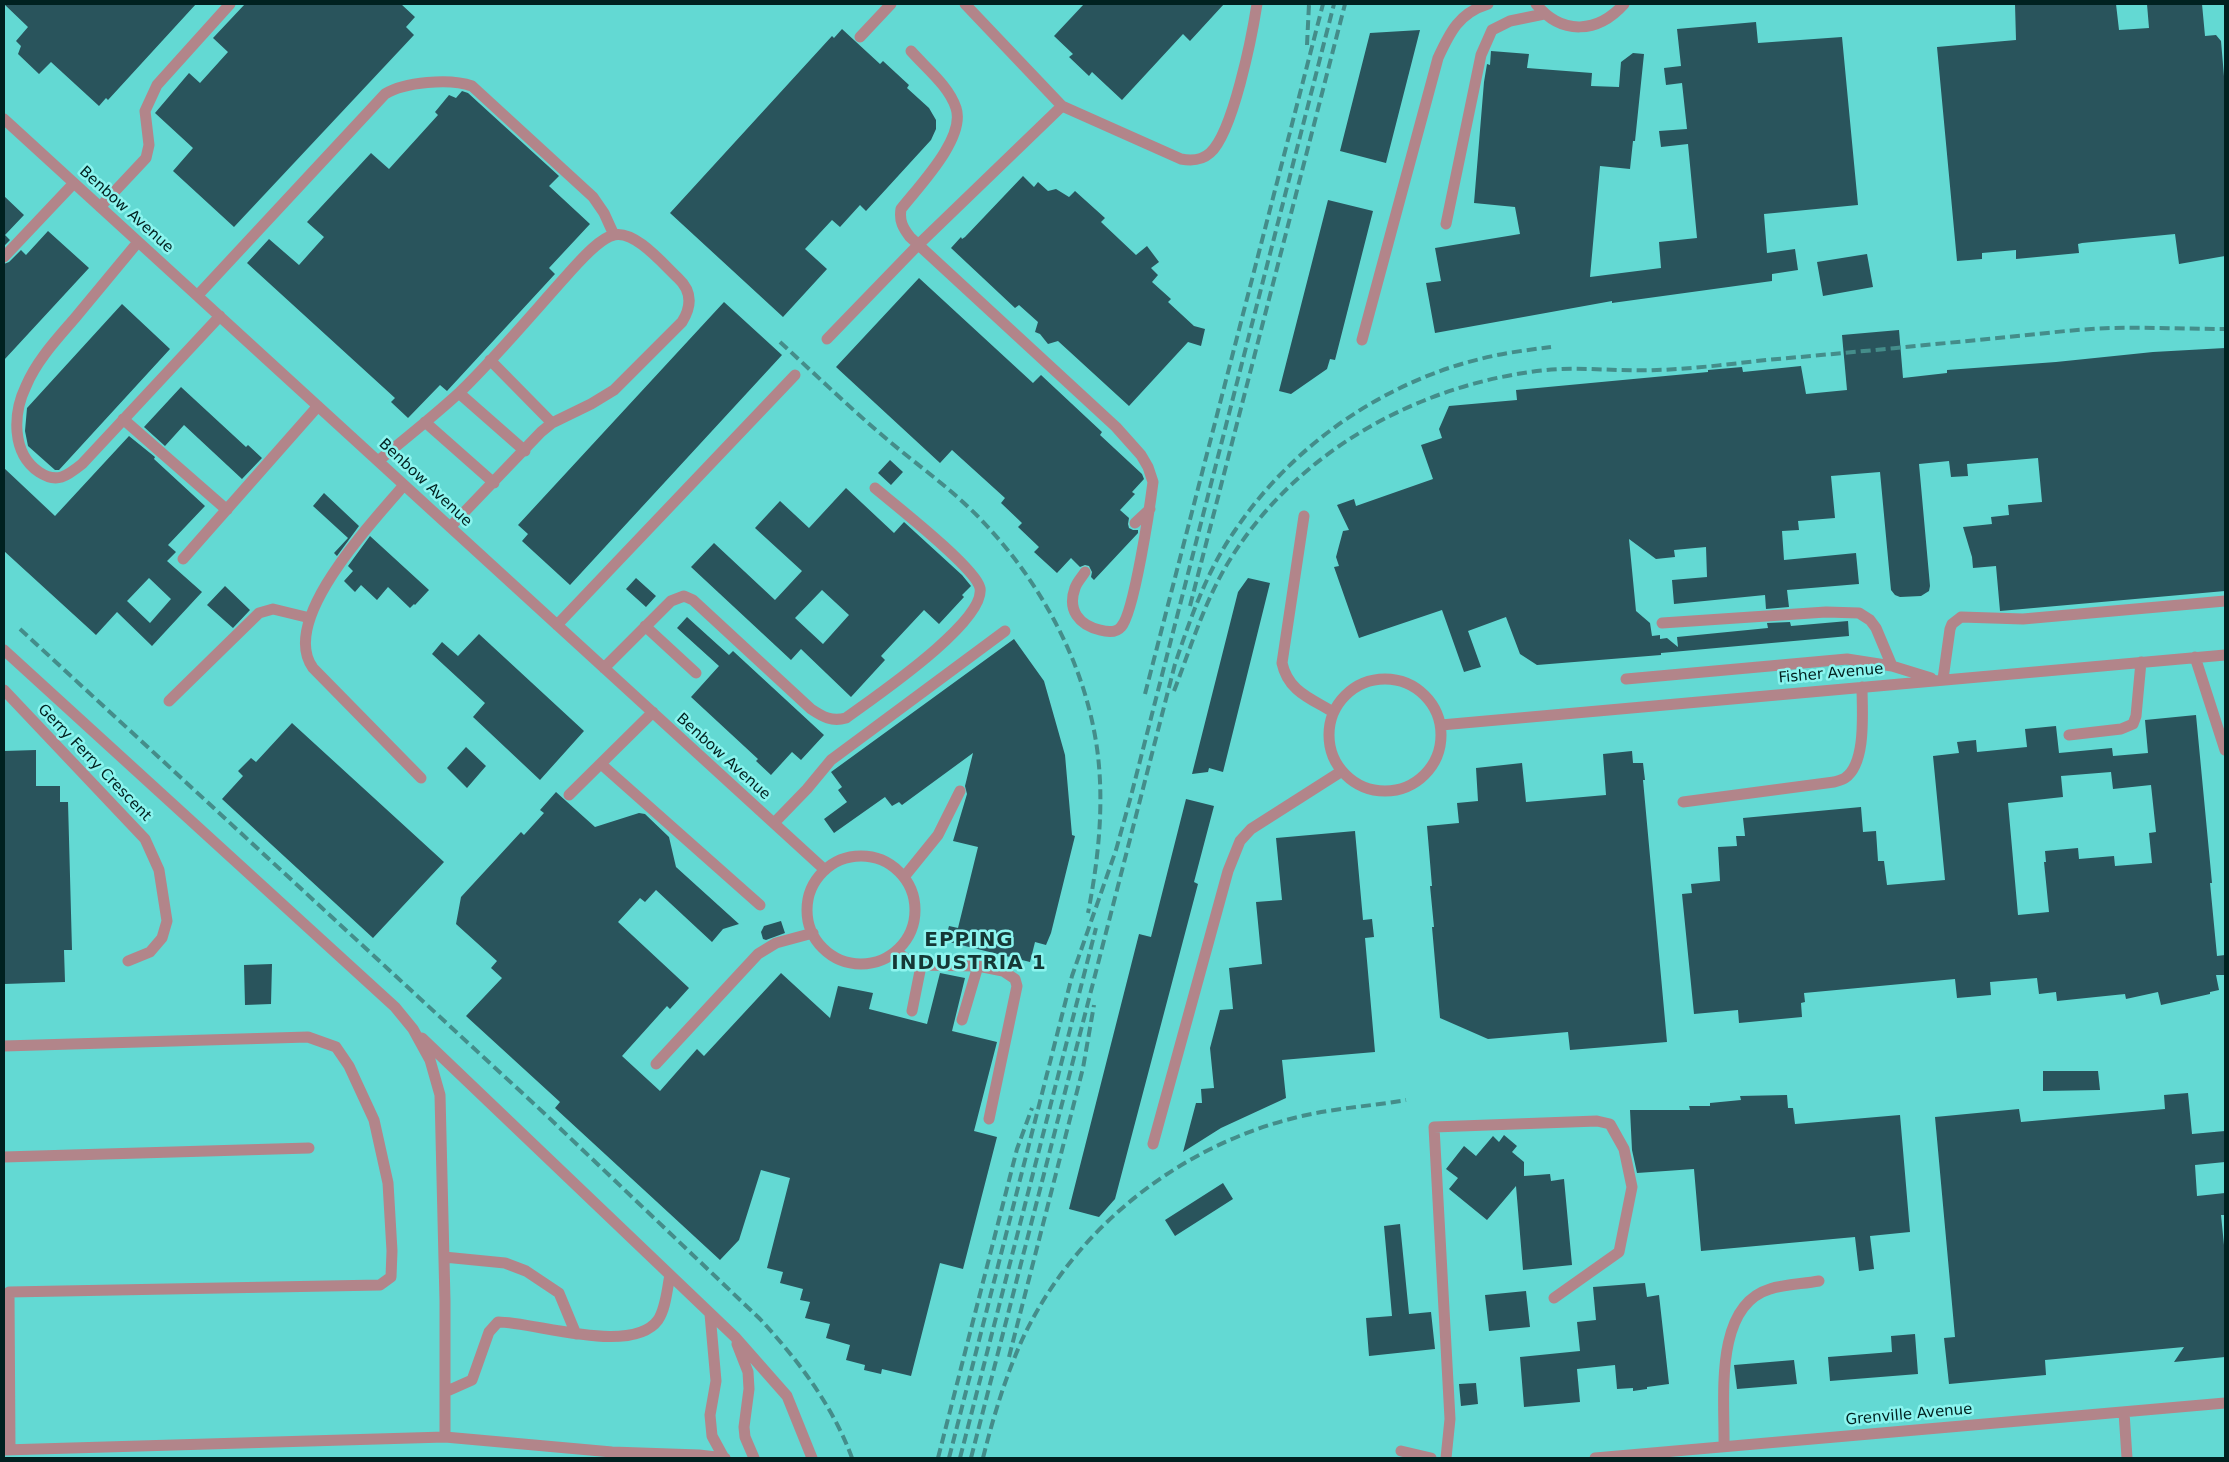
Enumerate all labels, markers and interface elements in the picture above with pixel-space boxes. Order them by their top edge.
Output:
street label: Benbow Avenue [75,163,177,257]
street label: Benbow Avenue [375,435,475,531]
street label: Fisher Avenue [1778,660,1884,688]
street label: Gerry Ferry Crescent [34,701,154,825]
street label: Benbow Avenue [672,710,774,804]
district label: EPPING INDUSTRIA 1 [890,929,1048,976]
street label: Grenville Avenue [1845,1400,1973,1430]

